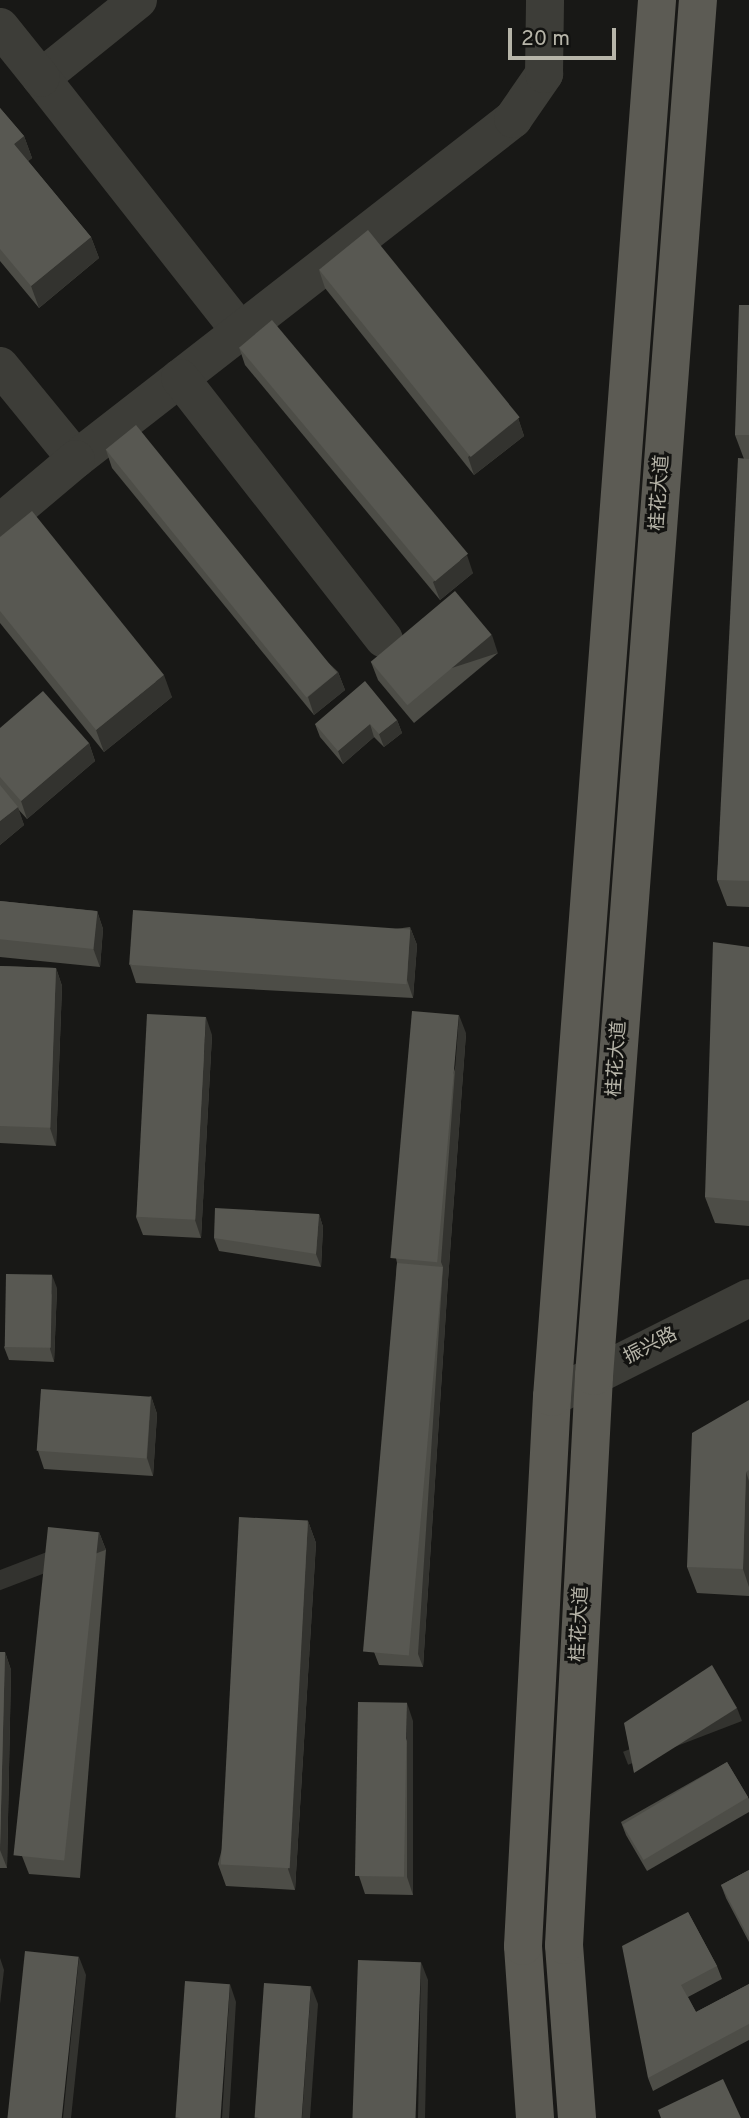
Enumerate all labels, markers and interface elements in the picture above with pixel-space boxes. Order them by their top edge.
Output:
scale bar [511,14,620,58]
text: 20 m [521,26,570,53]
street label: 桂花大道 [647,454,675,532]
street label: 桂花大道 [604,1020,632,1098]
street label: 振兴路 [620,1324,682,1370]
street label: 桂花大道 [568,1585,594,1663]

